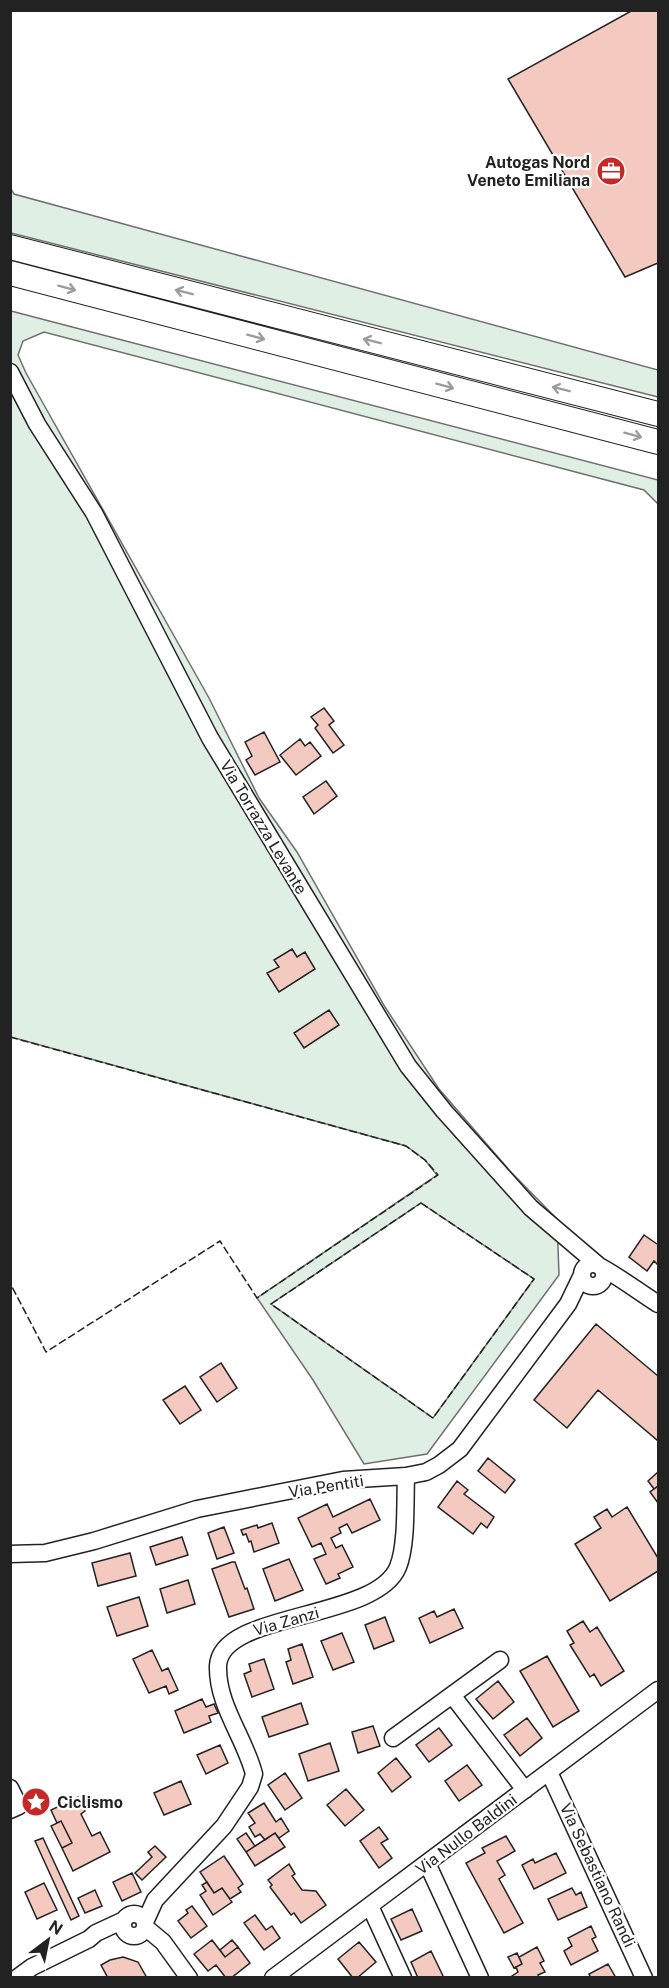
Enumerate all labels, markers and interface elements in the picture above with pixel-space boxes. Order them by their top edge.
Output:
place label: Autogas Nord Veneto Emiliana [467,153,590,190]
office icon: Autogas Nord Veneto Emiliana [595,155,627,187]
one-way arrow [57,283,76,294]
one-way arrow [174,286,193,297]
one-way arrow [246,332,265,343]
one-way arrow [363,334,382,346]
one-way arrow [435,381,454,393]
one-way arrow [552,383,571,395]
one-way arrow [623,430,642,442]
street label: Via Torrazza Levante [216,757,311,898]
street label: Via Pentiti [287,1471,365,1502]
street label: Via Zanzi [251,1603,321,1640]
place icon: Ciclismo [20,1786,52,1818]
street label: Via Nullo Baldini [412,1790,521,1879]
place label: Ciclismo [57,1793,123,1812]
street label: Via Sebastiano Randi [556,1800,639,1950]
north arrow [18,1910,78,1970]
text: N [45,1916,66,1939]

